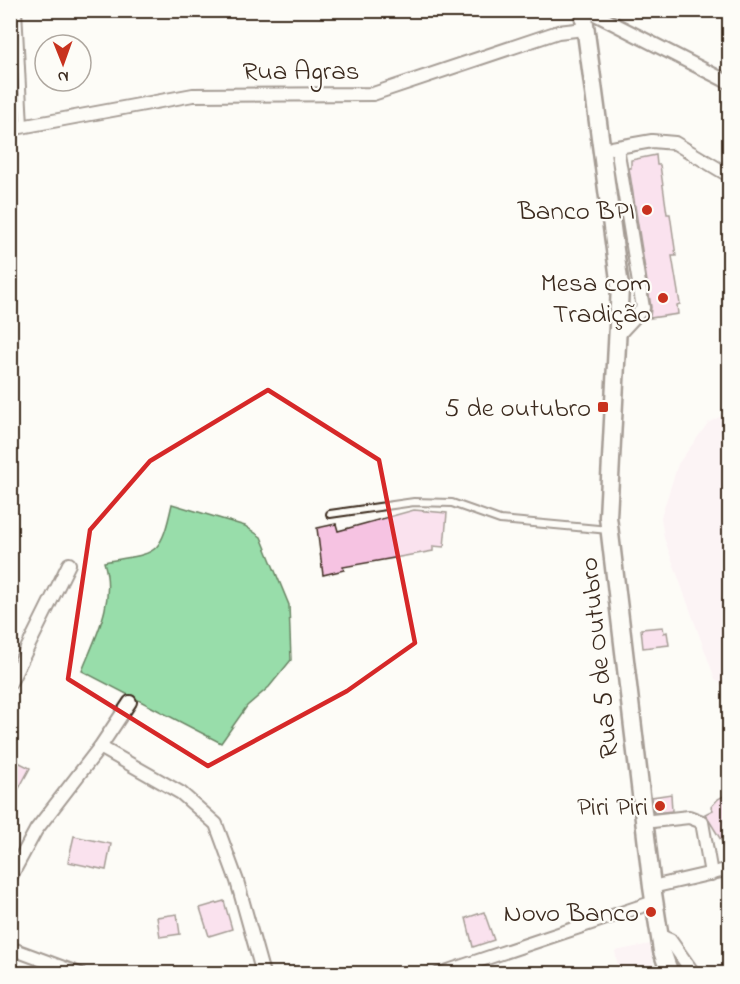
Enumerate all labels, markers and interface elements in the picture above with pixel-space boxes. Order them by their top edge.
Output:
north arrow [33,33,93,93]
street label: Rua Agras [242,53,360,92]
text: N [57,64,69,88]
place label: Banco BPI [517,193,635,232]
marker: Banco BPI [640,203,654,217]
place label: Mesa com Tradição [540,265,651,335]
marker: Mesa com Tradição [656,291,670,305]
place label: 5 de outubro [444,390,591,429]
marker: 5 de outubro [596,400,610,414]
street label: Rua 5 de Outubro [571,555,630,760]
place label: Piri Piri [577,789,648,828]
marker: Piri Piri [653,799,667,813]
place label: Novo Banco [503,895,639,934]
marker: Novo Banco [644,905,658,919]

